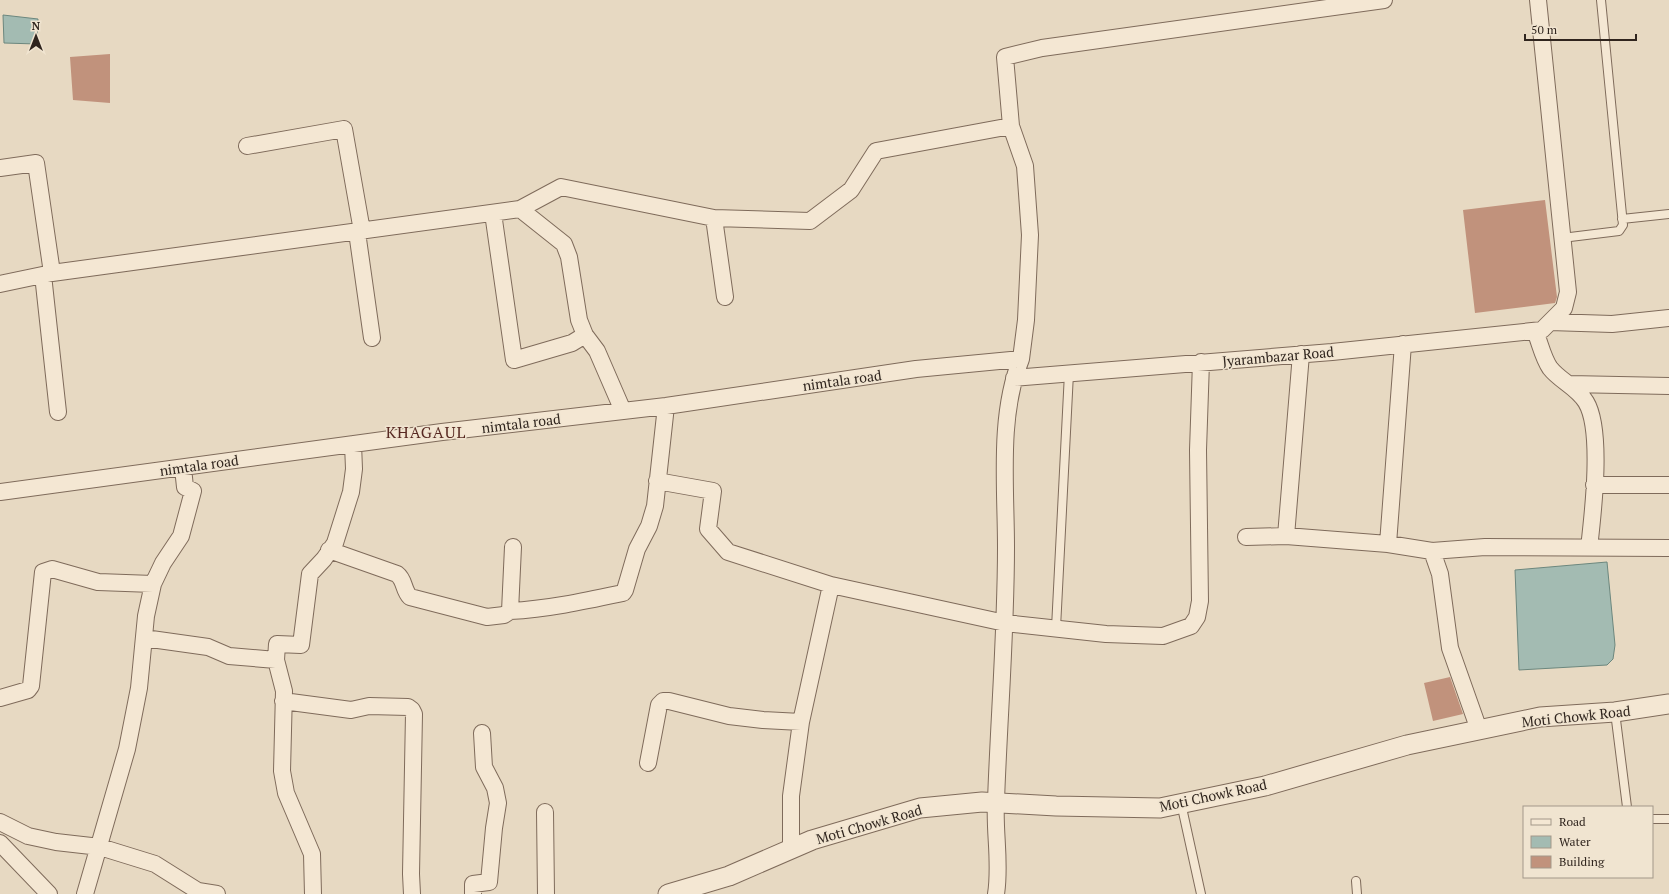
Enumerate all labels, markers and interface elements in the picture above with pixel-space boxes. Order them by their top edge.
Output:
north arrow [16,16,56,56]
scale bar [1525,16,1636,42]
text: N [32,19,41,33]
text: 50 m [1531,22,1558,37]
street label: Jyarambazar Road [1221,342,1335,370]
street label: nimtala road [801,365,883,395]
street label: nimtala road [480,409,562,437]
district label: KHAGAUL [386,421,466,443]
street label: nimtala road [158,450,240,480]
street label: Moti Chowk Road [1521,701,1632,731]
street label: Moti Chowk Road [1158,774,1269,816]
street label: Moti Chowk Road [814,800,924,848]
legend [1523,806,1653,878]
text: Road [1559,814,1586,829]
text: Water [1559,834,1591,849]
text: Building [1559,854,1605,869]

